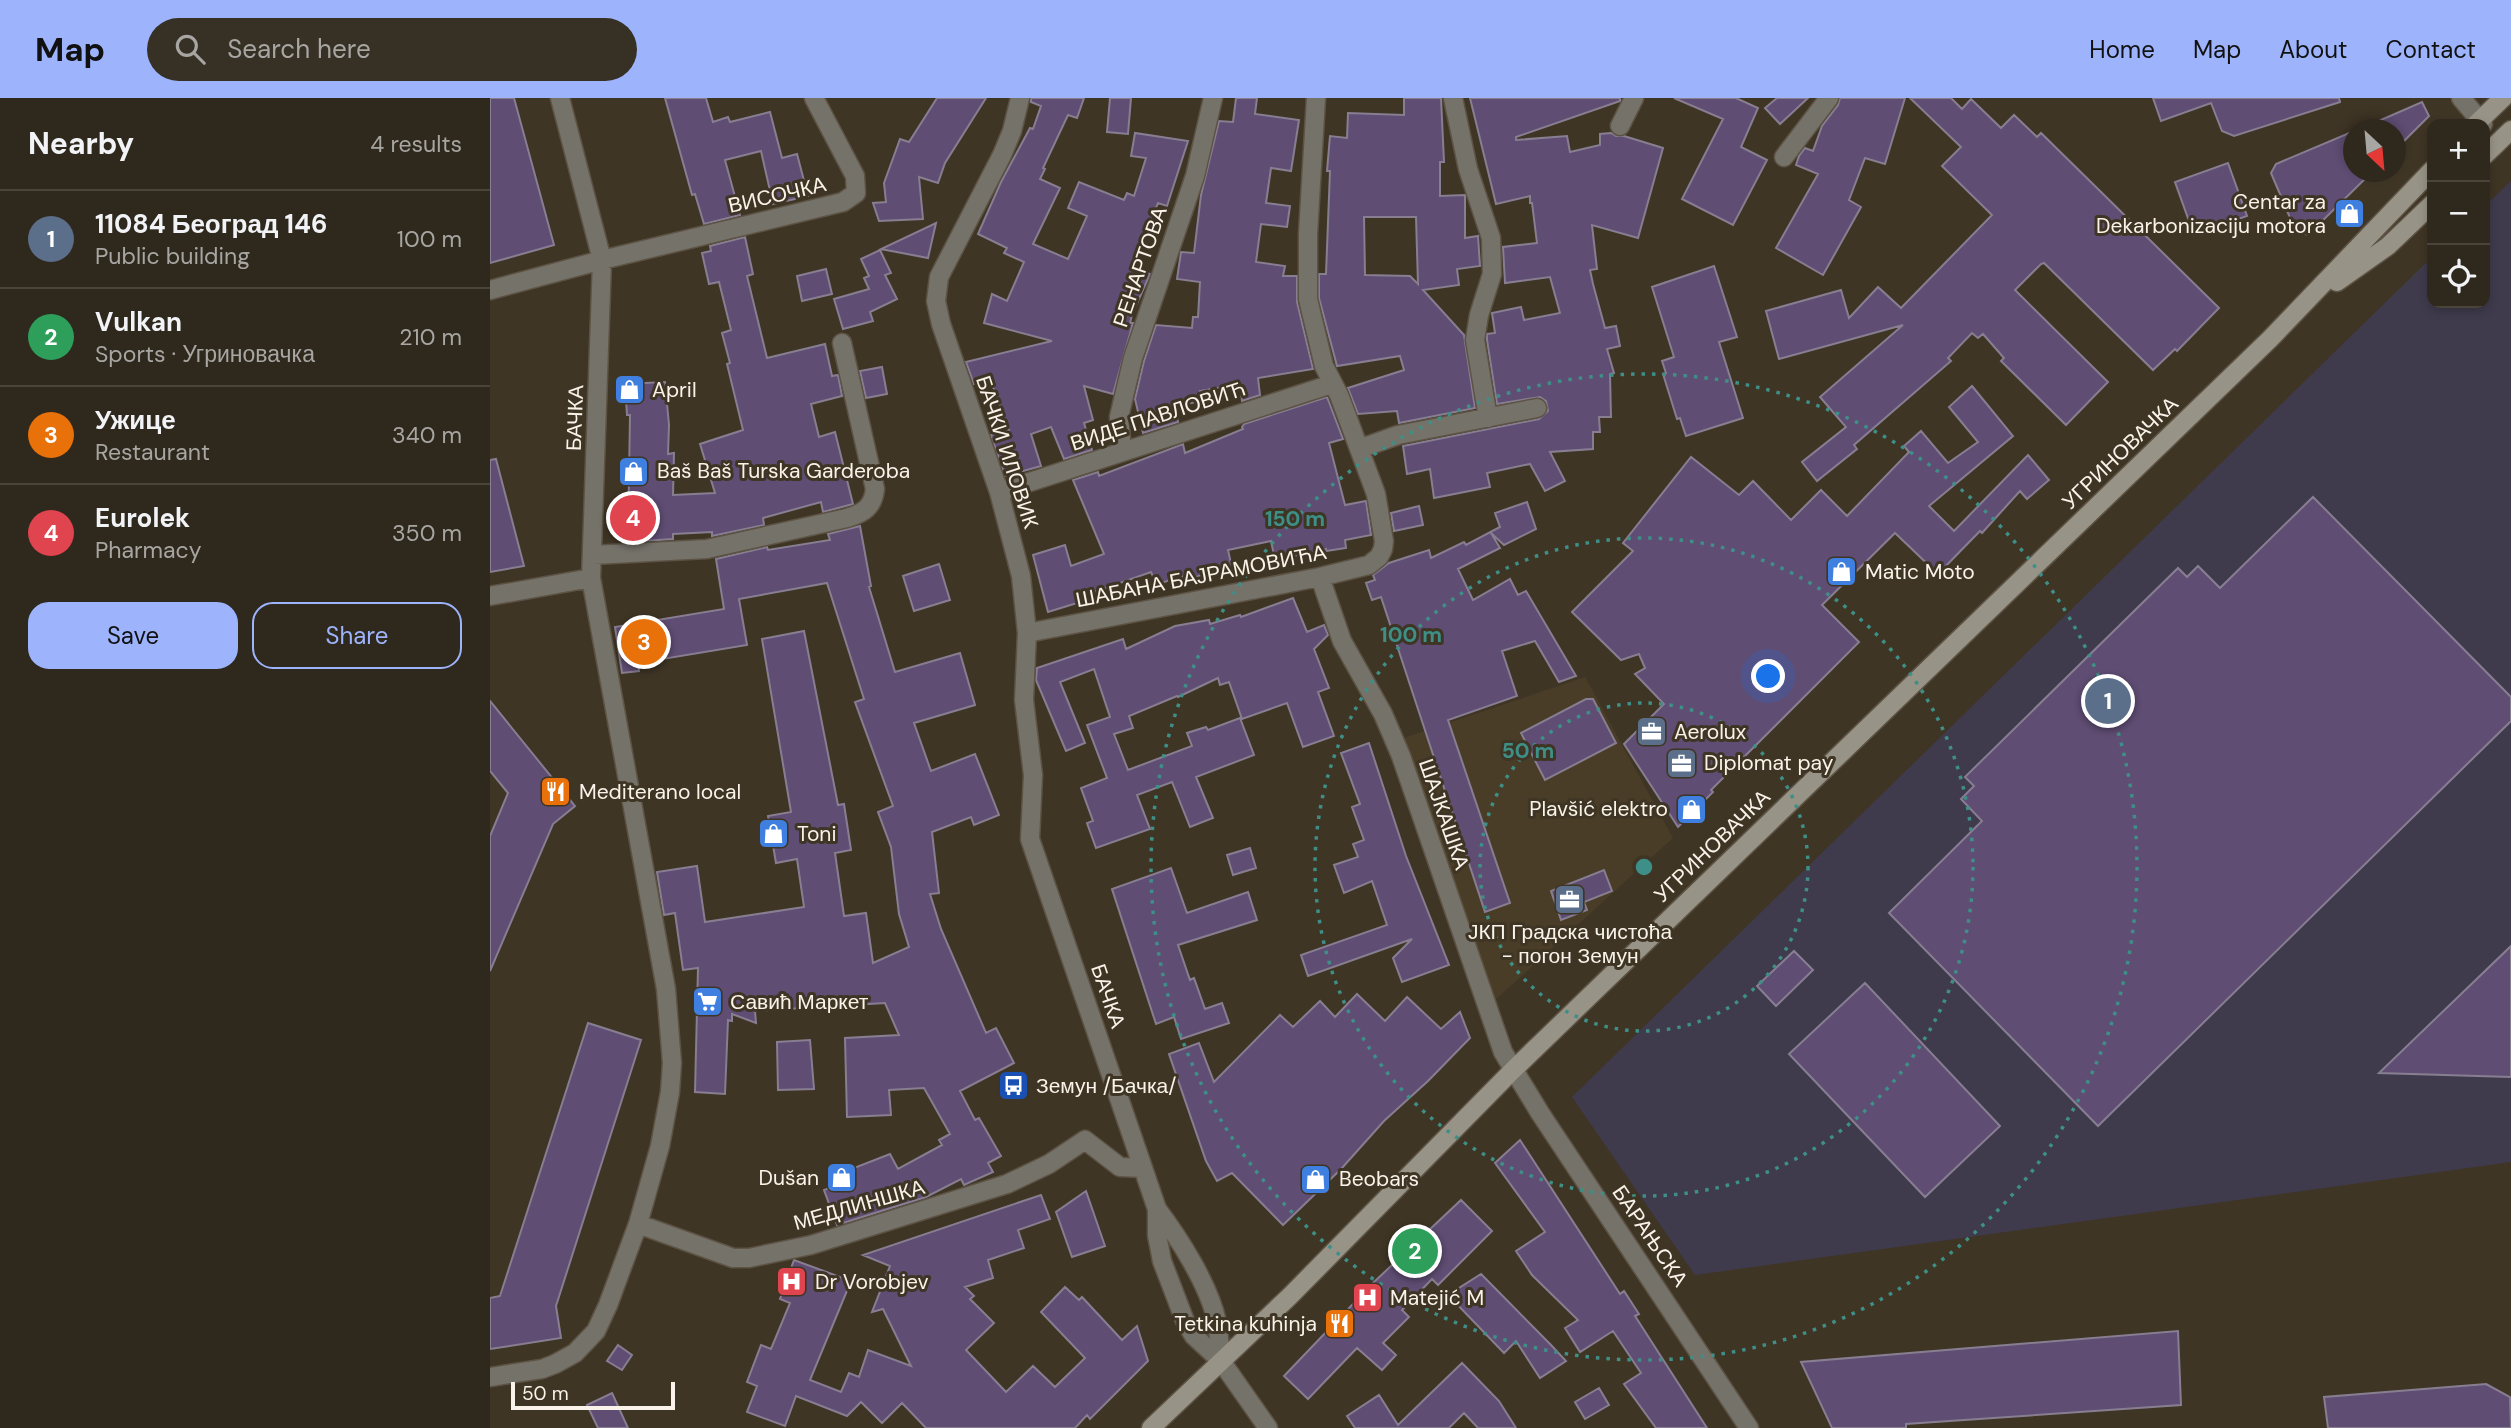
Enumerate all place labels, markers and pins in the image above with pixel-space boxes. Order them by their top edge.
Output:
place label: Centar za Dekarbonizaciju motora [2096,188,2326,240]
shop icon: Centar za Dekarbonizaciju motora [2332,197,2366,231]
shop icon: April [612,373,646,407]
place label: April [652,376,697,404]
shop icon: Baš Baš Turska Garderoba [617,454,651,488]
place label: Baš Baš Turska Garderoba [657,457,910,485]
pin: 4 [610,492,656,544]
shop icon: Matic Moto [1825,555,1859,589]
place label: Matic Moto [1865,558,1975,586]
pin: 3 [621,616,667,668]
pin: 1 [2085,675,2131,727]
office icon: Aerolux [1634,715,1668,749]
place label: Aerolux [1674,718,1746,746]
office icon: Diplomat pay [1664,746,1698,780]
place label: Diplomat pay [1704,749,1834,777]
restaurant icon: Mediterano local [539,775,573,809]
place label: Mediterano local [579,778,741,806]
shop icon: Plavšić elektro [1674,792,1708,826]
place label: Plavšić elektro [1529,795,1668,823]
shop icon: Toni [757,817,791,851]
place label: Toni [797,820,836,848]
centre of rings [1632,855,1656,879]
office icon: ЈКП Градска чистоћа - погон Земун [1553,883,1587,917]
place label: ЈКП Градска чистоћа - погон Земун [1468,918,1672,970]
supermarket icon: Савић Маркет [690,985,724,1019]
place label: Савић Маркет [730,988,869,1016]
bus stop icon: Земун /Бачка/ [996,1069,1030,1103]
place label: Земун /Бачка/ [1036,1072,1176,1100]
shop icon: Dušan [825,1161,859,1195]
shop icon: Beobars [1299,1162,1333,1196]
place label: Dušan [758,1164,819,1192]
place label: Beobars [1339,1165,1419,1193]
pin: 2 [1392,1225,1438,1277]
hospital icon: Dr Vorobjev [775,1265,809,1299]
place label: Dr Vorobjev [815,1268,929,1296]
hospital icon: Matejić M [1350,1281,1384,1315]
place label: Matejić M [1390,1284,1484,1312]
restaurant icon: Tetkina kuhinja [1323,1307,1357,1341]
place label: Tetkina kuhinja [1174,1310,1317,1338]

